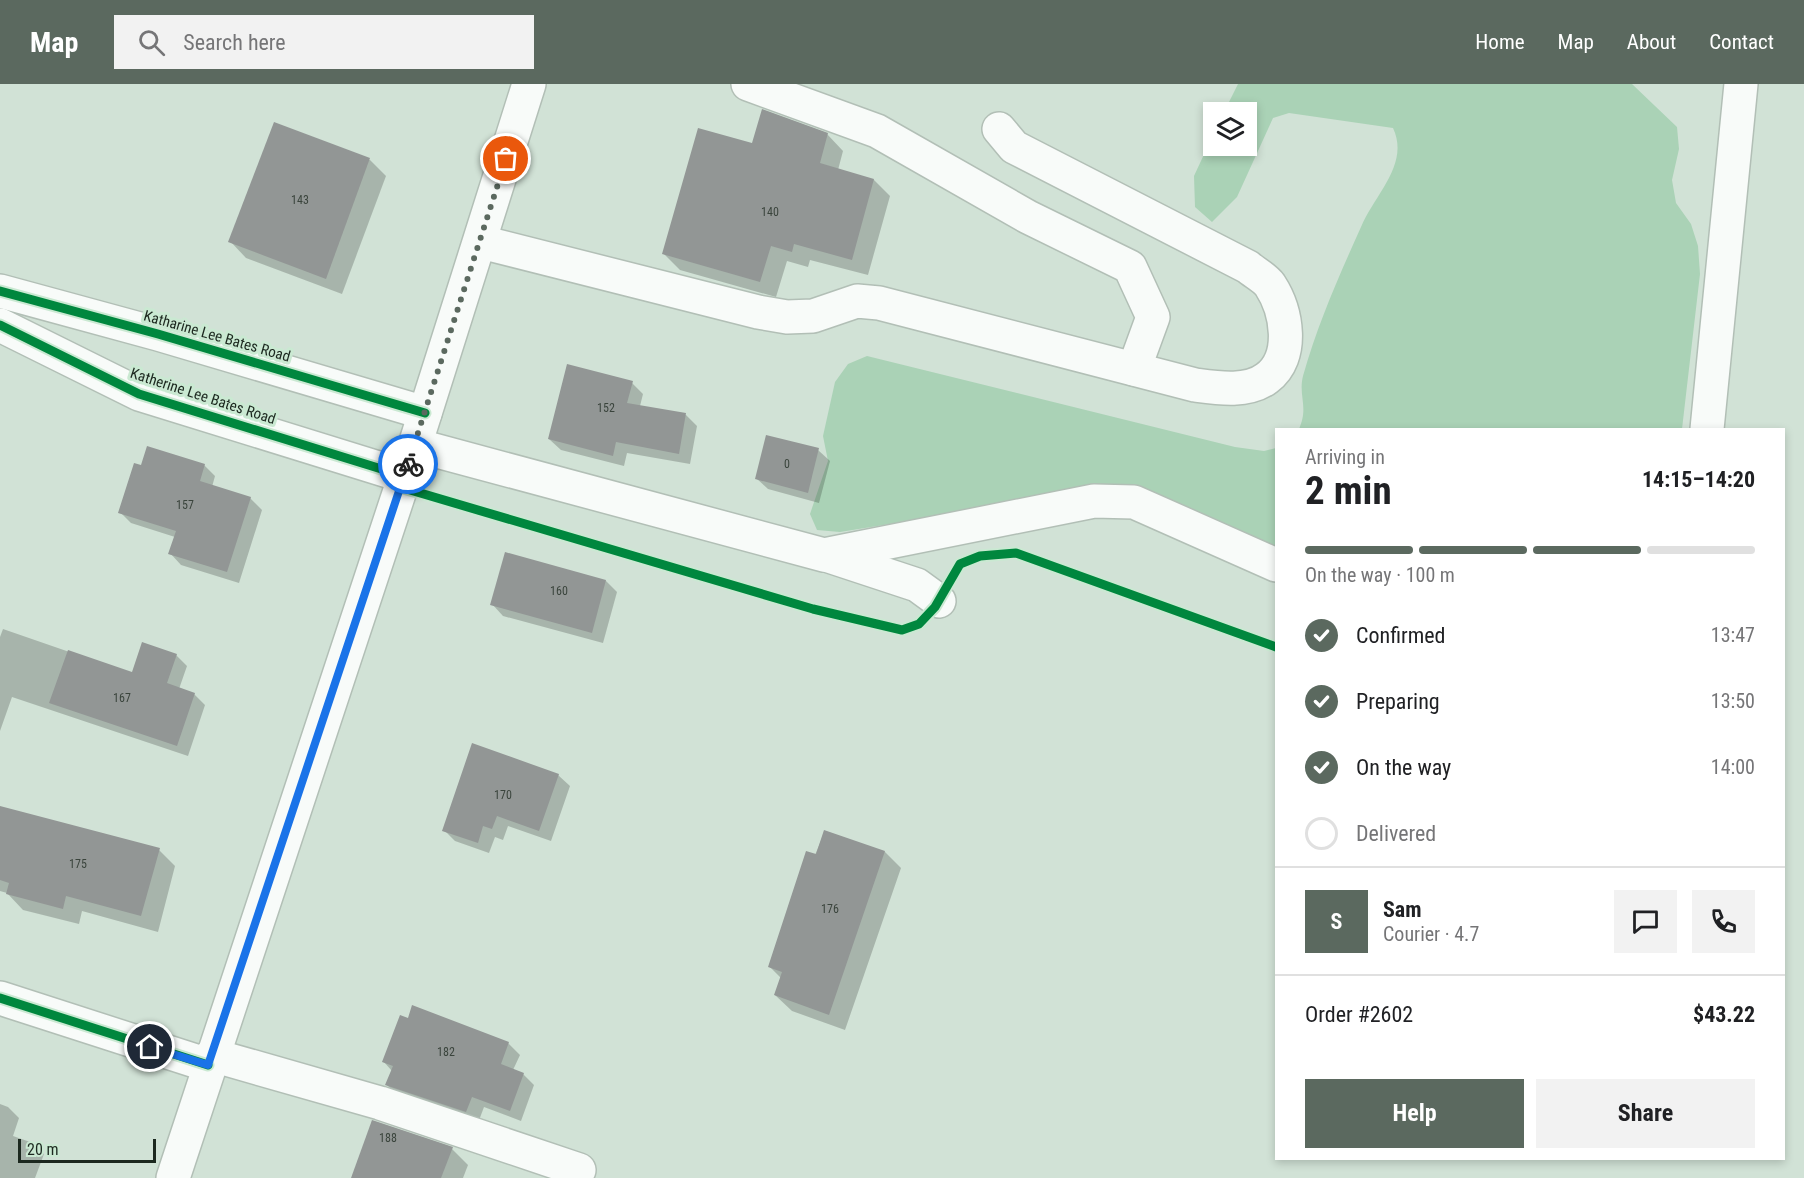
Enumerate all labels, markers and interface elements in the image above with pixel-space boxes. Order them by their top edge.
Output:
search box [114,15,534,69]
text: Map [30,26,78,59]
icon: search [135,26,168,59]
text: Search here [183,30,286,55]
text: Home [1475,30,1525,54]
text: Map [1558,30,1594,54]
text: About [1627,30,1676,54]
text: Contact [1709,30,1774,54]
map controls [1203,102,1257,156]
button: layers [1203,102,1257,156]
pin [480,133,531,184]
icon: bag [489,142,522,175]
house number: 143 [291,193,309,207]
house number: 140 [761,205,779,219]
street label: Katharine Lee Bates Road [142,306,292,366]
street label: Katherine Lee Bates Road [128,364,278,428]
house number: 152 [597,401,615,415]
courier [378,434,438,494]
text: Arriving in [1305,445,1385,469]
icon: bike [392,448,425,481]
house number: 0 [784,457,790,471]
text: 14:15–14:20 [1642,467,1755,492]
text: 2 min [1305,468,1392,514]
house number: 157 [176,498,194,512]
text: On the way · 100 m [1305,563,1455,587]
house number: 160 [550,584,568,598]
icon: check [1305,619,1338,652]
text: Confirmed [1356,623,1445,648]
text: 13:47 [1711,623,1755,647]
icon: check [1305,685,1338,718]
text: Preparing [1356,689,1440,714]
text: 13:50 [1711,689,1755,713]
house number: 167 [113,691,131,705]
icon: check [1305,751,1338,784]
text: On the way [1356,755,1451,780]
text: 14:00 [1711,755,1755,779]
house number: 170 [494,788,512,802]
text: Delivered [1356,821,1436,846]
house number: 175 [69,857,87,871]
button: chat [1614,890,1677,953]
button: phone [1692,890,1755,953]
text: Sam [1383,897,1422,922]
house number: 176 [821,902,839,916]
text: S [1331,909,1342,934]
text: Courier · 4.7 [1383,922,1479,946]
text: Order #2602 [1305,1002,1413,1027]
text: $43.22 [1693,1002,1755,1027]
pin [124,1021,175,1072]
icon: home [133,1030,166,1063]
house number: 182 [437,1045,455,1059]
button: Help [1305,1079,1524,1148]
button: Share [1536,1079,1755,1148]
house number: 188 [379,1131,397,1145]
scale bar [18,1136,156,1164]
text: 20 m [27,1140,59,1159]

